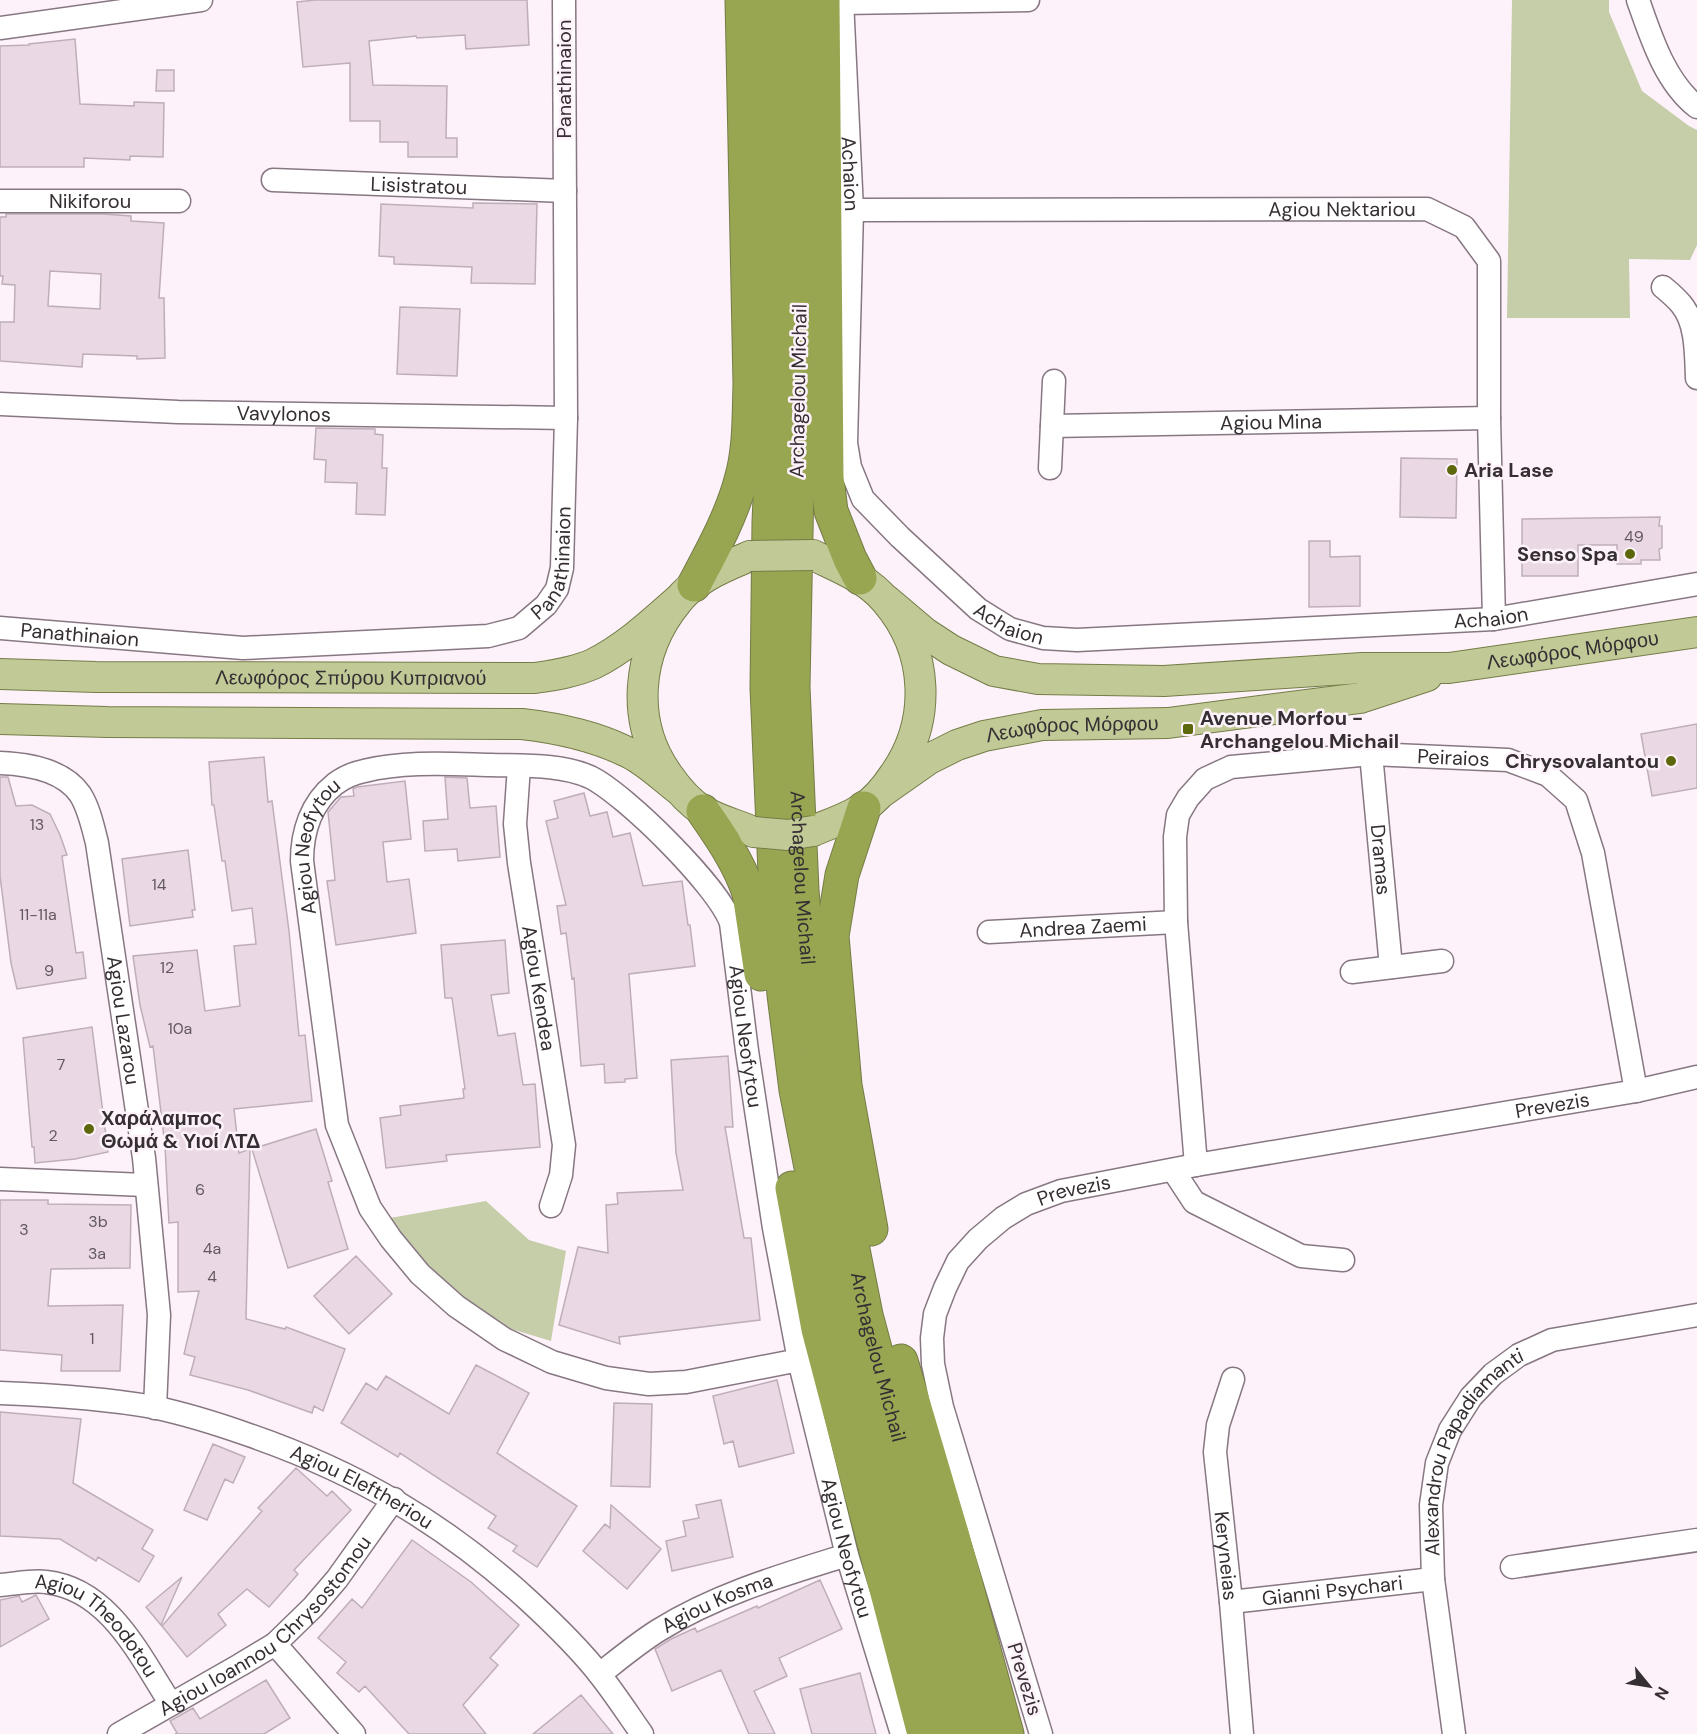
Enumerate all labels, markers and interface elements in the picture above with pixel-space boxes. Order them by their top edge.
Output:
street label: Panathinaion [551,20,577,138]
street label: Achaion [836,136,865,212]
street label: Lisistratou [370,171,468,200]
street label: Nikiforou [49,188,131,214]
street label: Agiou Nektariou [1268,196,1416,222]
street label: Archagelou Michail [783,304,813,478]
street label: Vavylonos [237,400,331,427]
street label: Agiou Mina [1220,408,1322,436]
place label: Aria Lase [1464,457,1554,483]
marker: Aria Lase [1445,463,1459,477]
street label: Panathinaion [525,506,577,625]
house number: 49 [1624,526,1644,547]
place label: Senso Spa [1517,541,1618,567]
marker: Senso Spa [1623,547,1637,561]
street label: Achaion [969,597,1046,651]
street label: Achaion [1453,600,1530,634]
street label: Panathinaion [19,617,140,652]
street label: Λεωφόρος Μόρφου [1485,625,1660,675]
street label: Λεωφόρος Σπύρου Κυπριανού [215,664,487,691]
place label: Avenue Morfou - Archangelou Michail [1200,705,1399,754]
street label: Λεωφόρος Μόρφου [983,710,1159,748]
marker: Avenue Morfou - Archangelou Michail [1181,722,1195,736]
street label: Peiraios [1417,743,1490,772]
place label: Chrysovalantou [1505,748,1659,774]
marker: Chrysovalantou [1664,754,1678,768]
street label: Agiou Neofytou [289,772,346,916]
street label: Archagelou Michail [785,790,821,966]
house number: 13 [30,814,44,835]
street label: Dramas [1365,823,1397,896]
house number: 14 [152,874,167,895]
house number: 11-11a [19,904,57,925]
street label: Andrea Zaemi [1018,911,1147,943]
street label: Agiou Kendea [516,923,562,1053]
street label: Agiou Lazarou [101,954,146,1086]
house number: 12 [160,957,174,978]
house number: 9 [44,960,54,981]
street label: Agiou Neofytou [723,963,768,1109]
house number: 10a [168,1018,192,1039]
house number: 7 [57,1054,65,1075]
street label: Prevezis [1513,1086,1591,1124]
place label: Χαράλαμπος Θωμά & Υιοί ΛΤΔ [101,1105,260,1154]
marker: Χαράλαμπος Θωμά & Υιοί ΛΤΔ [82,1122,96,1136]
house number: 2 [48,1125,58,1146]
street label: Prevezis [1033,1169,1113,1212]
house number: 6 [195,1179,205,1200]
house number: 3b [88,1211,108,1232]
house number: 3 [19,1219,29,1240]
house number: 4a [203,1238,221,1259]
house number: 3a [88,1243,106,1264]
house number: 4 [207,1266,217,1287]
street label: Archagelou Michail [845,1270,912,1445]
house number: 1 [90,1328,95,1349]
street label: Alexandrou Papadiamanti [1418,1342,1527,1557]
street label: Agiou Eleftheriou [286,1439,438,1535]
street label: Agiou Neofytou [816,1475,878,1621]
street label: Keryneias [1208,1510,1244,1602]
street label: Agiou Ioannou Chrysostomou [154,1530,377,1722]
street label: Agiou Kosma [656,1567,776,1639]
street label: Agiou Theodotou [34,1568,164,1682]
street label: Gianni Psychari [1261,1570,1404,1611]
street label: Prevezis [1002,1639,1048,1719]
north arrow [1619,1656,1679,1716]
text: N [1650,1683,1674,1704]

